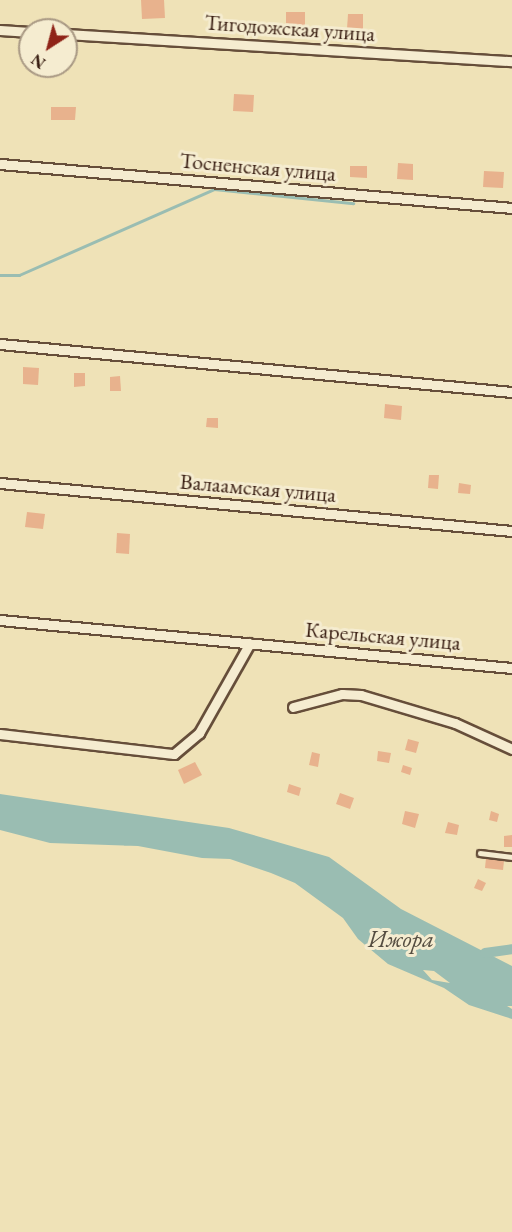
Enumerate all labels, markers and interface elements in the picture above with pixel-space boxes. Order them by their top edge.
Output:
street label: Тигодожская улица [204,9,376,47]
north arrow [18,18,78,78]
text: N [27,49,50,74]
street label: Тосненская улица [179,147,337,187]
street label: Валаамская улица [179,468,337,508]
street label: Карельская улица [304,616,462,656]
water label: Ижора [368,925,434,953]

